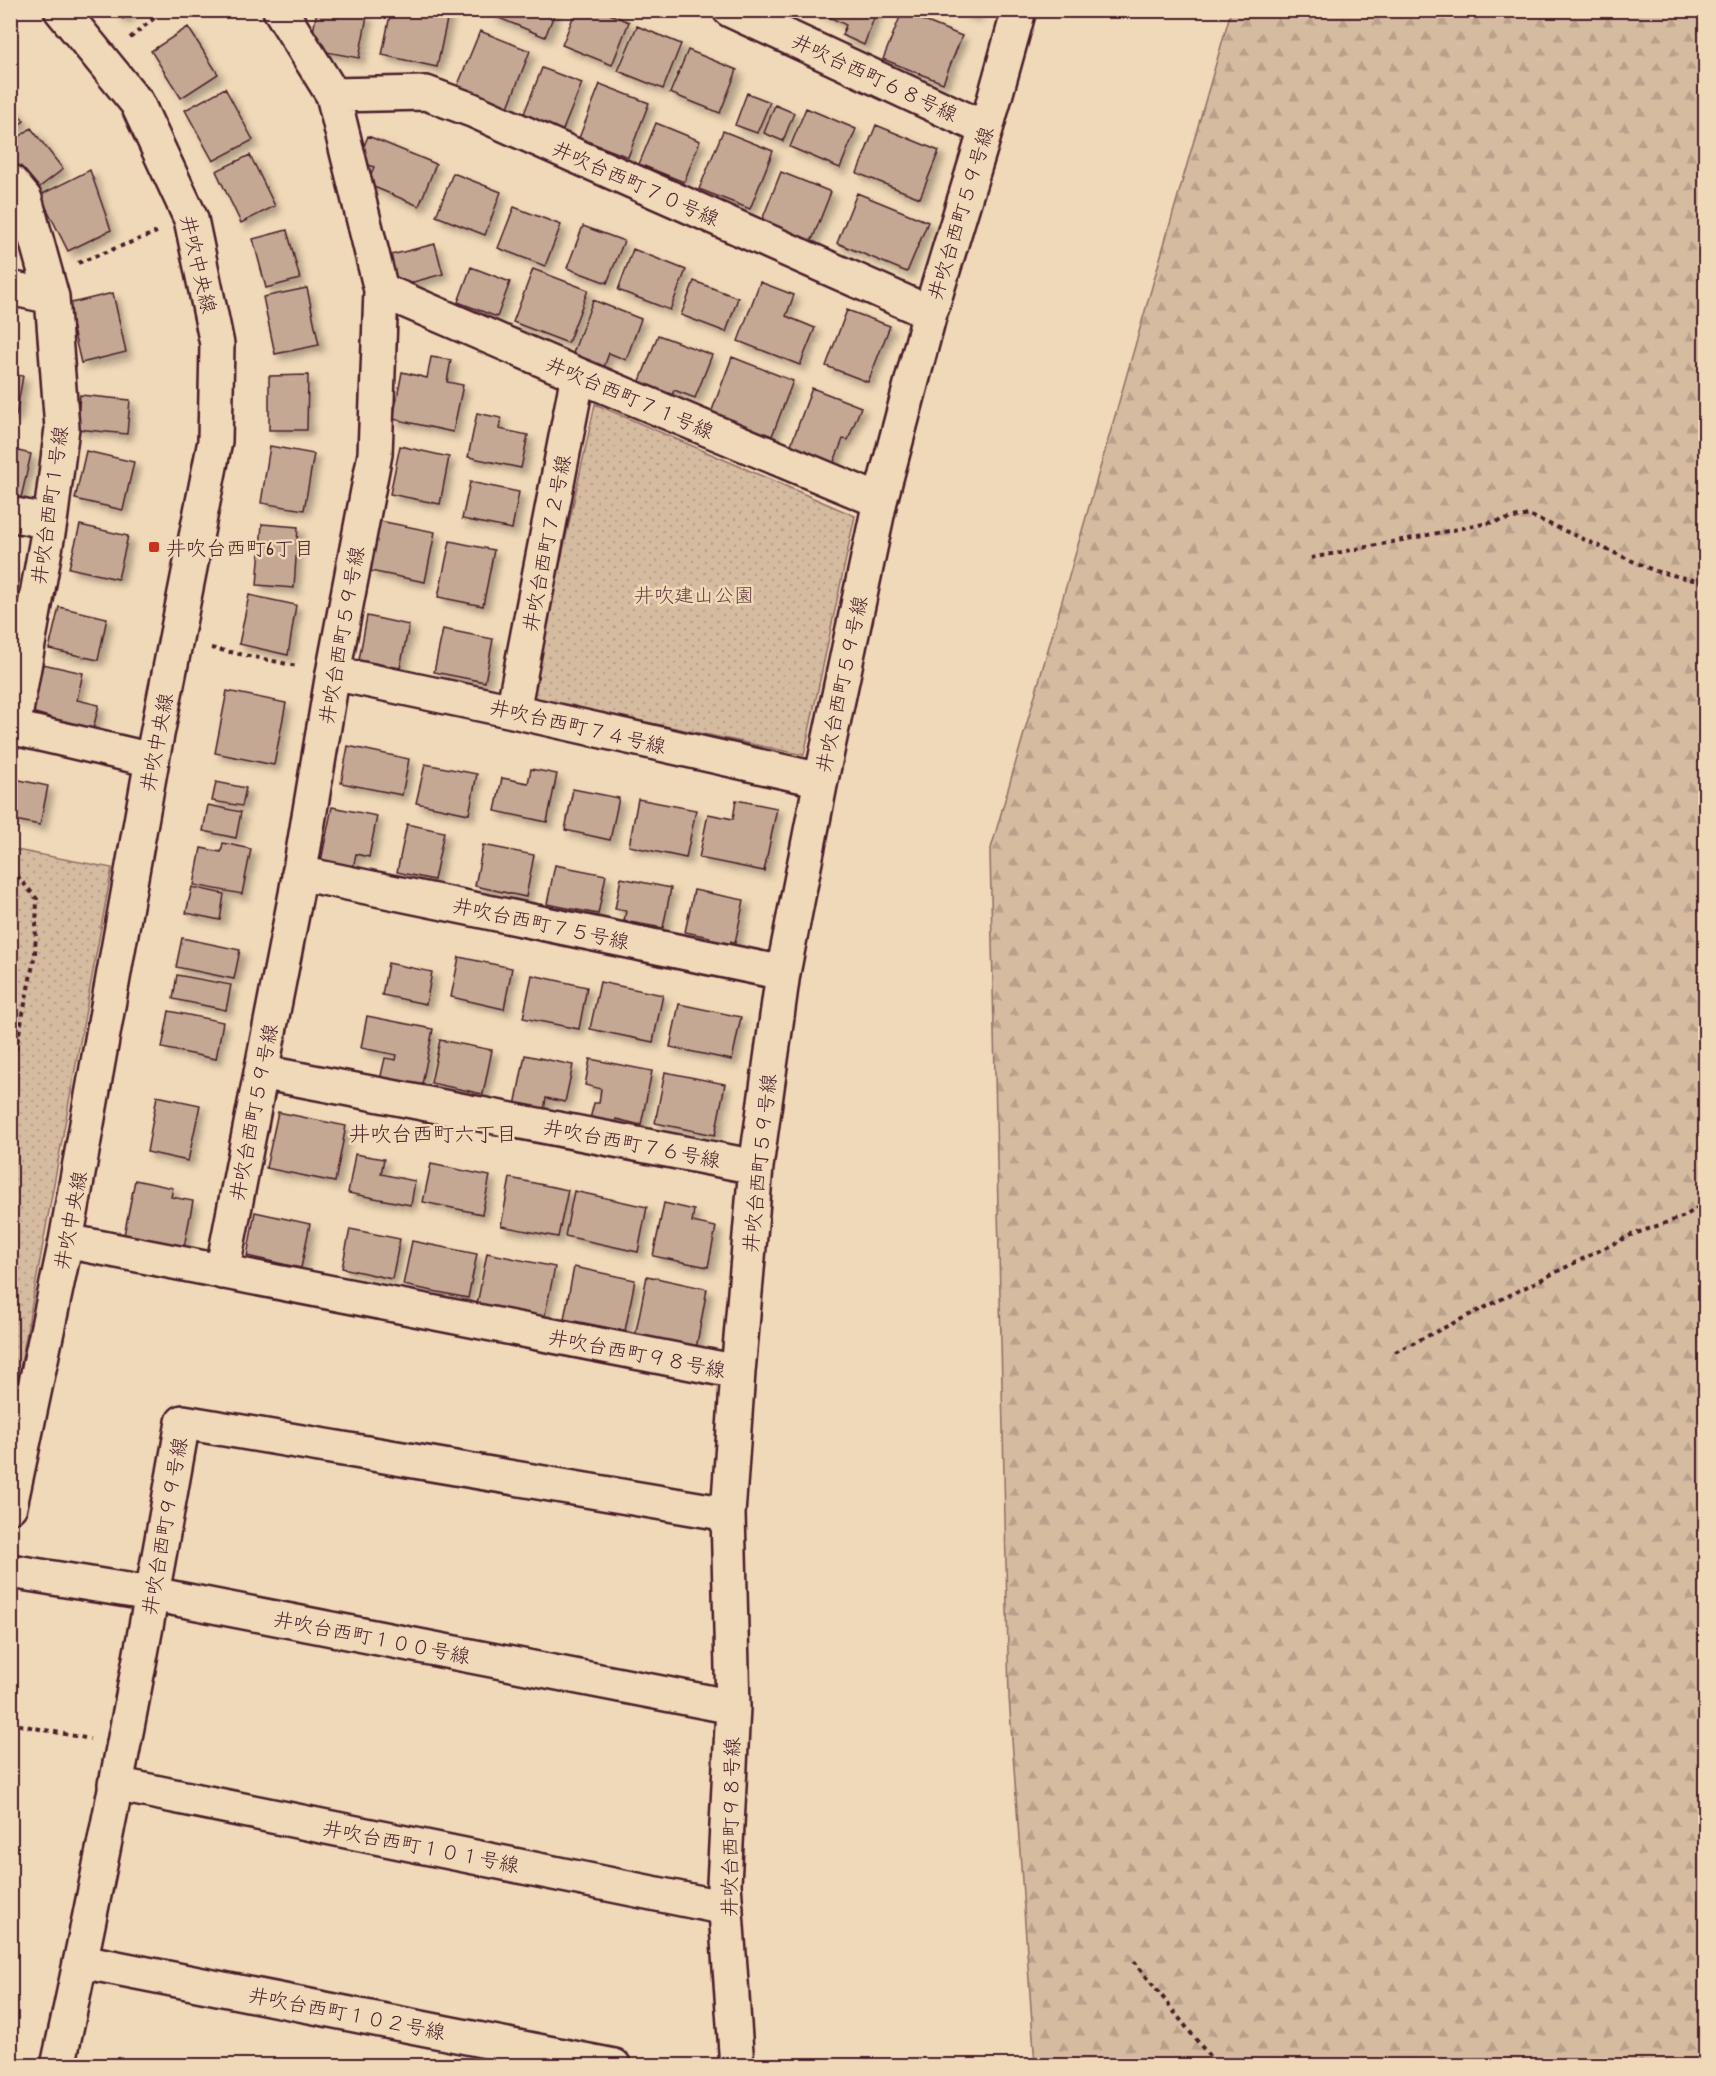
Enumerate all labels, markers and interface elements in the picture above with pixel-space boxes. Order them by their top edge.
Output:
street label: 井吹台西町６８号線 [788,27,962,127]
street label: 井吹台西町５９号線 [921,123,999,303]
street label: 井吹台西町７０号線 [548,134,724,232]
street label: 井吹中央線 [175,212,223,316]
street label: 井吹台西町７１号線 [542,349,718,445]
street label: 井吹台西町１号線 [24,424,74,586]
street label: 井吹台西町７２号線 [516,452,576,634]
place label: 井吹台西町6丁目 [166,534,314,561]
marker: 井吹台西町6丁目 [147,540,161,554]
street label: 井吹台西町５９号線 [312,544,370,726]
park label: 井吹建山公園 [634,581,754,608]
street label: 井吹台西町５９号線 [809,593,873,775]
street label: 井吹中央線 [133,690,179,794]
street label: 井吹台西町７４号線 [487,693,669,759]
street label: 井吹台西町７５号線 [450,891,632,955]
street label: 井吹台西町５９号線 [223,1021,283,1203]
street label: 井吹台西町５９号線 [736,1072,782,1254]
street label: 井吹台西町７６号線 [541,1113,723,1173]
district label: 井吹台西町六丁目 [349,1119,517,1148]
street label: 井吹中央線 [47,1168,93,1272]
street label: 井吹台西町９８号線 [546,1323,728,1383]
street label: 井吹台西町９９号線 [135,1435,193,1617]
street label: 井吹台西町１００号線 [271,1605,473,1669]
street label: 井吹台西町９８号線 [715,1737,745,1917]
street label: 井吹台西町１０１号線 [320,1814,522,1878]
street label: 井吹台西町１０２号線 [246,1981,448,2045]

